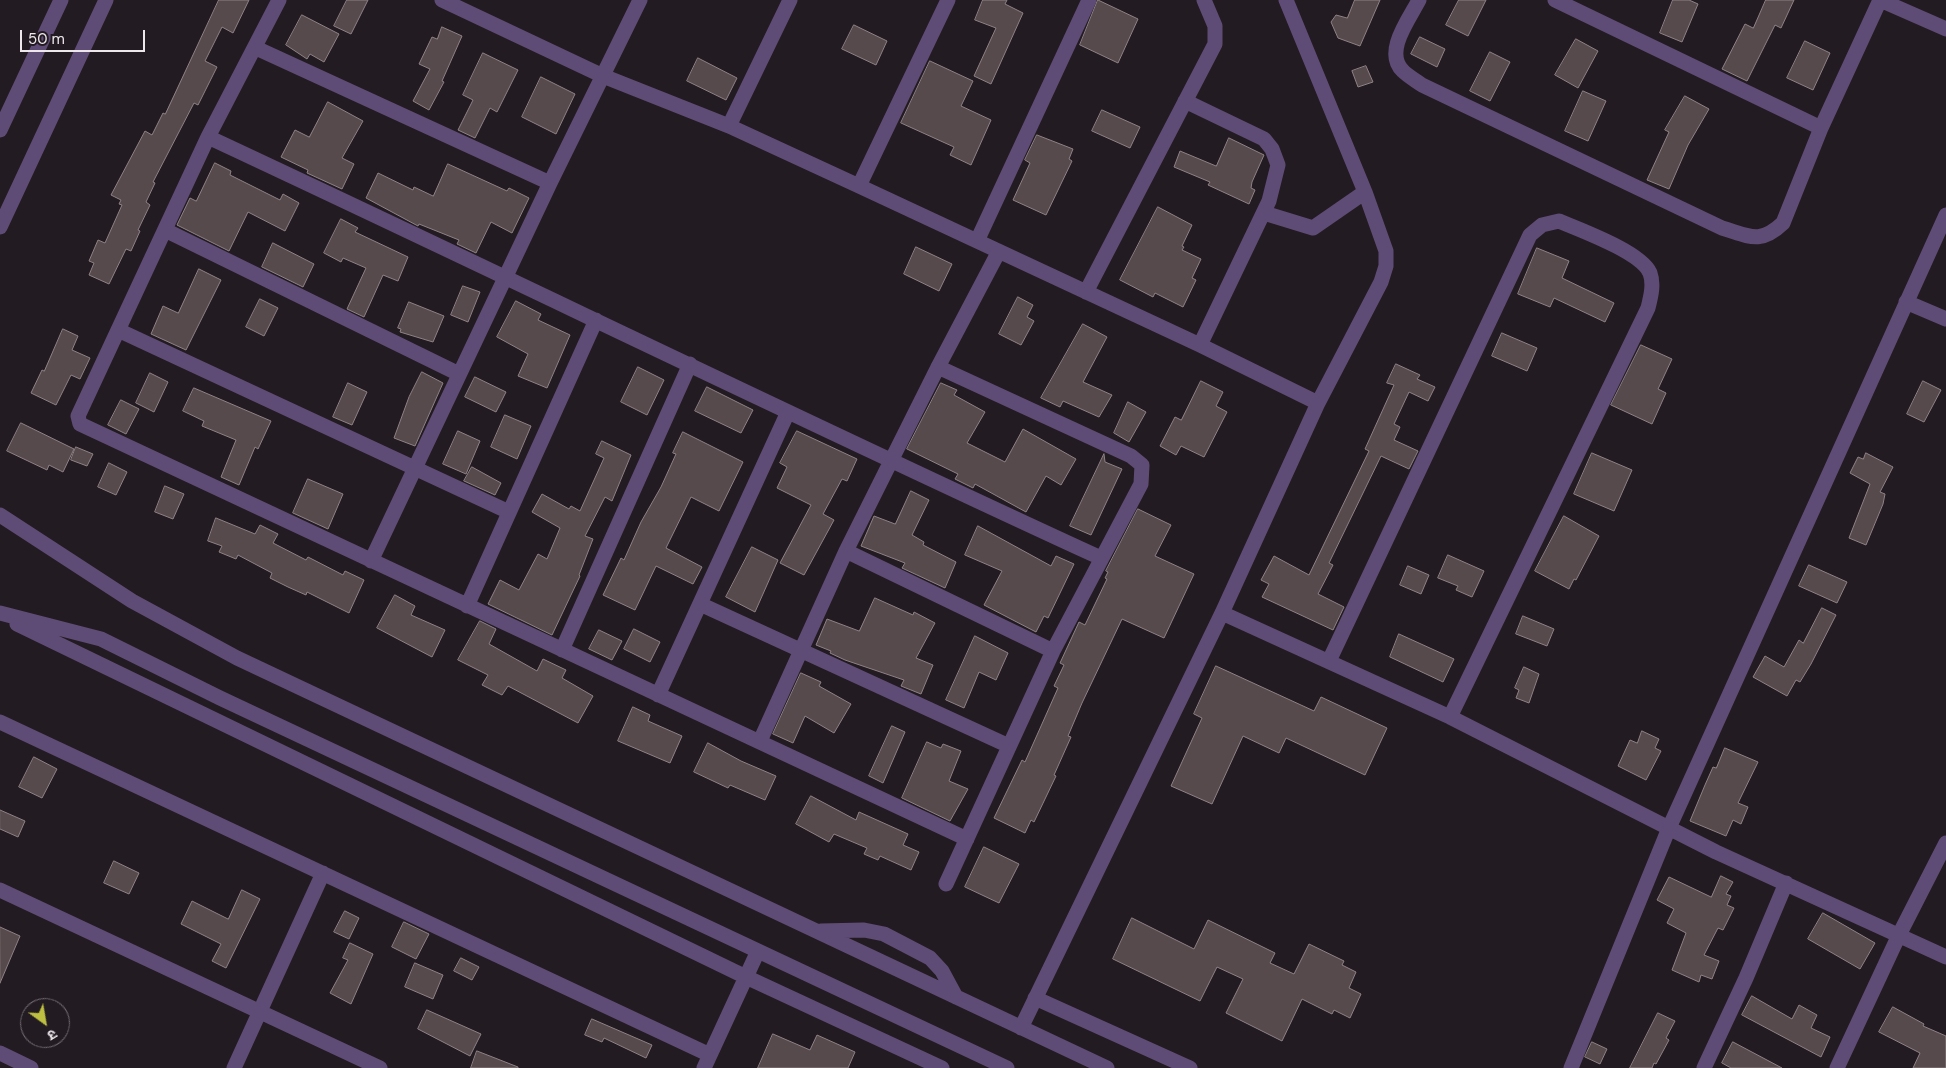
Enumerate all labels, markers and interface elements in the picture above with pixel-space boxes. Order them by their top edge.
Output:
scale bar [22,20,148,52]
text: 50 m [28,29,65,49]
north arrow [20,998,70,1048]
text: उ [44,1025,61,1045]

